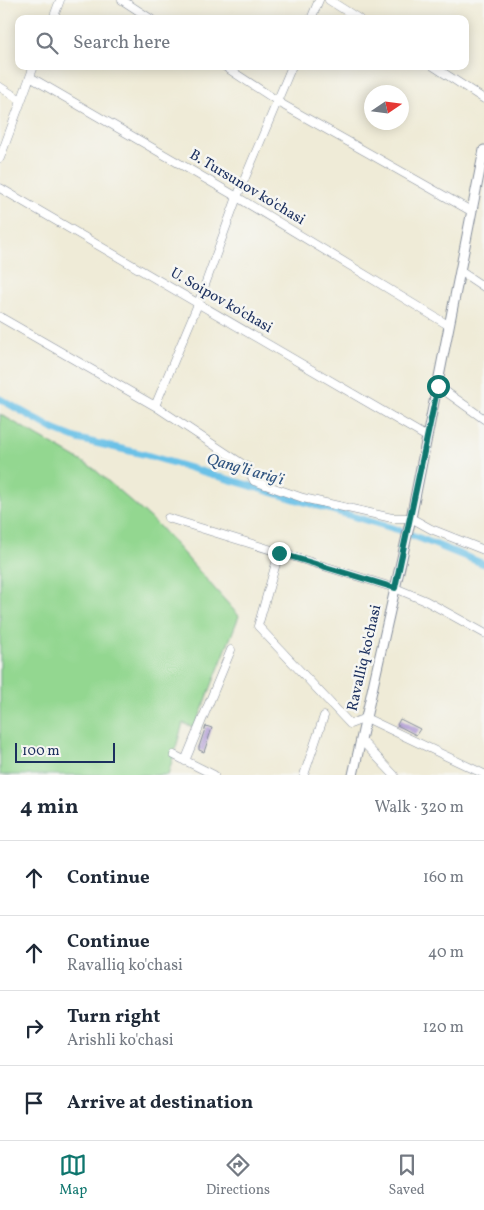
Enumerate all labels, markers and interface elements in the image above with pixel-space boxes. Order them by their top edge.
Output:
search box [15,15,469,70]
icon: search [33,29,61,57]
text: Search here [73,30,170,56]
north arrow [364,85,409,130]
street label: B. Tursunov ko'chasi [185,145,309,231]
street label: U. Soipov ko'chasi [166,263,276,339]
route start [427,375,450,398]
water label: Qang'li arig'i [204,448,287,492]
route end [268,542,291,565]
street label: Ravalliq ko'chasi [343,603,387,713]
scale bar [15,740,115,763]
text: 100 m [22,742,60,761]
text: 4 min [20,793,79,822]
text: Walk · 320 m [374,797,464,819]
icon: ahead [20,864,48,892]
text: Continue [67,865,150,891]
text: 160 m [423,867,464,889]
text: Continue [67,929,150,955]
icon: ahead [20,939,48,967]
text: 40 m [428,942,464,964]
text: Ravalliq ko'chasi [67,955,183,977]
text: Turn right [67,1004,160,1030]
icon: right [20,1014,48,1042]
text: 120 m [422,1017,464,1039]
text: Arishli ko'chasi [67,1030,174,1052]
icon: arrive [20,1089,48,1117]
text: Arrive at destination [67,1090,253,1116]
tab: Map [59,1151,87,1200]
tab: Directions [206,1151,270,1200]
tab: Saved [389,1151,425,1200]

